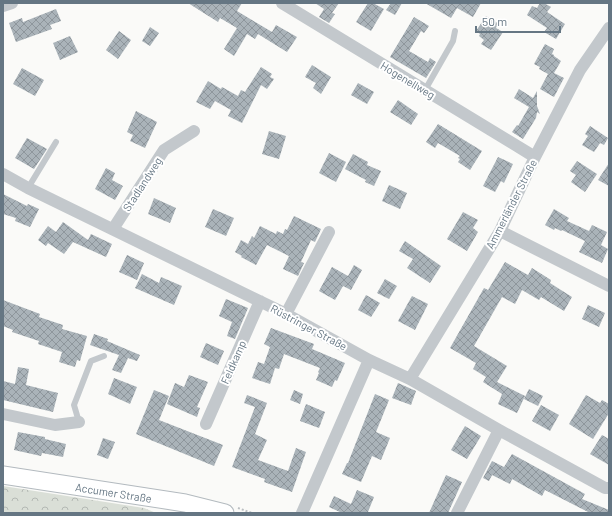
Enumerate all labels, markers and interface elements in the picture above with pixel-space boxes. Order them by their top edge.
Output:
scale bar [476,8,560,34]
text: 50 m [482,14,507,28]
street label: Hogenellweg [378,59,438,101]
street label: Stadlandweg [120,155,164,213]
street label: Ammerländer Straße [483,157,539,251]
street label: Rüstringer Straße [269,301,350,353]
street label: Feldkamp [218,338,248,386]
street label: Accumer Straße [75,480,153,504]

